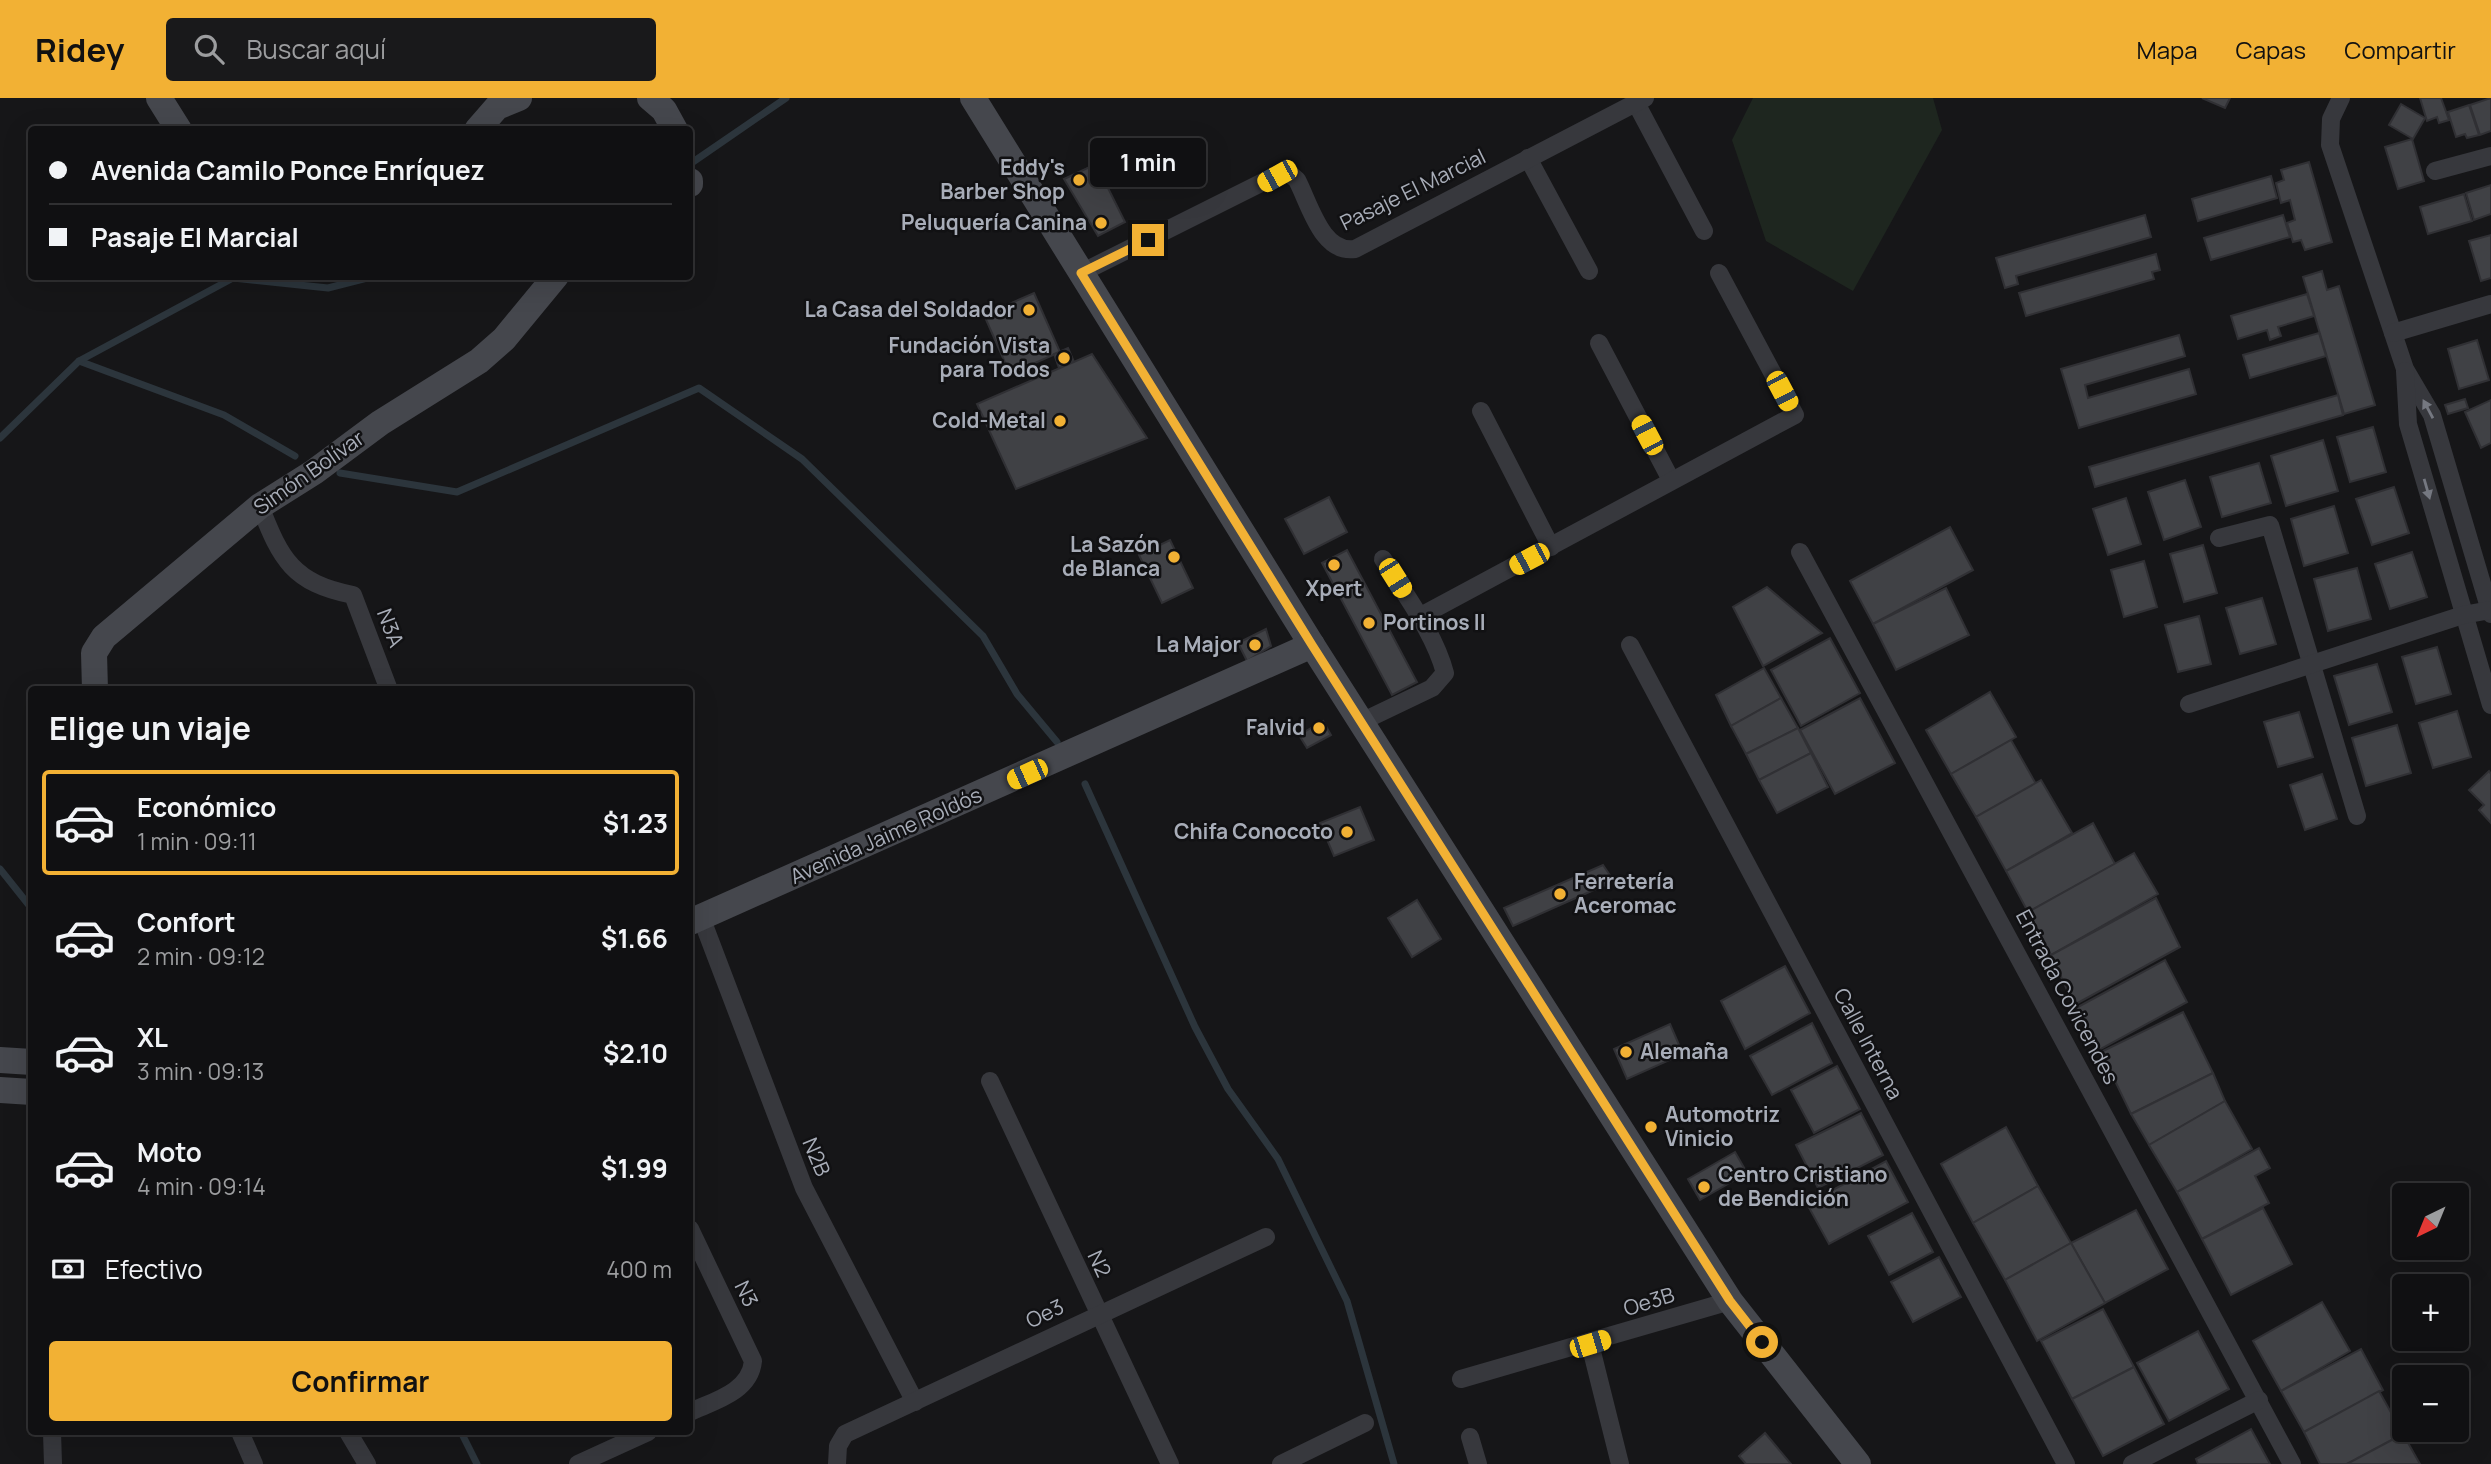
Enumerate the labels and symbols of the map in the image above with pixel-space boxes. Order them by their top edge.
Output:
callout: 1 min [1090,138,1206,188]
street label: Pasaje El Marcial [1335,142,1490,236]
place label: Eddy's Barber Shop [940,153,1065,205]
car [1254,157,1301,195]
marker: Eddy's Barber Shop [1071,172,1087,188]
place label: Peluquería Canina [901,208,1087,236]
marker: Peluquería Canina [1093,215,1109,231]
route end [1132,224,1164,256]
place label: La Casa del Soldador [804,295,1015,323]
marker: La Casa del Soldador [1021,302,1037,318]
place label: Fundación Vista para Todos [888,331,1050,383]
marker: Fundación Vista para Todos [1056,350,1072,366]
car [1763,368,1802,414]
one-way arrow [2422,399,2434,419]
place label: Cold-Metal [932,406,1046,434]
car [1628,412,1667,458]
marker: Cold-Metal [1052,413,1068,429]
street label: Simón Bolívar [248,423,370,521]
one-way arrow [2422,479,2432,500]
place label: La Sazón de Blanca [1062,530,1160,582]
car [1506,540,1553,578]
marker: La Sazón de Blanca [1166,549,1182,565]
car [1375,555,1416,601]
marker: Xpert [1326,557,1342,573]
place label: Xpert [1306,574,1362,602]
street label: N3A [371,604,411,651]
place label: Portinos II [1383,608,1486,636]
marker: Portinos II [1361,615,1377,631]
place label: La Major [1156,630,1241,658]
marker: La Major [1247,637,1263,653]
place label: Falvid [1246,713,1305,741]
marker: Falvid [1311,720,1327,736]
car [1004,756,1051,792]
street label: Avenida Jaime Roldós [785,780,986,890]
place label: Chifa Conocoto [1174,817,1333,845]
marker: Chifa Conocoto [1339,824,1355,840]
place label: Ferretería Aceromac [1574,867,1677,919]
marker: Ferretería Aceromac [1552,886,1568,902]
street label: Entrada Covicendes [2010,904,2126,1089]
street label: Calle Interna [1828,983,1910,1104]
place label: Alemaña [1640,1037,1729,1065]
marker: Alemaña [1618,1044,1634,1060]
place label: Automotriz Vinicio [1665,1100,1780,1152]
marker: Automotriz Vinicio [1643,1119,1659,1135]
street label: N2B [796,1133,838,1180]
place label: Centro Cristiano de Bendición [1718,1160,1888,1212]
marker: Centro Cristiano de Bendición [1696,1179,1712,1195]
north arrow [2392,1183,2469,1260]
street label: N2 [1082,1246,1118,1281]
street label: N3 [729,1276,765,1311]
street label: Oe3B [1620,1280,1678,1322]
street label: Oe3 [1021,1292,1068,1334]
route start [1746,1326,1778,1358]
car [1567,1328,1614,1360]

